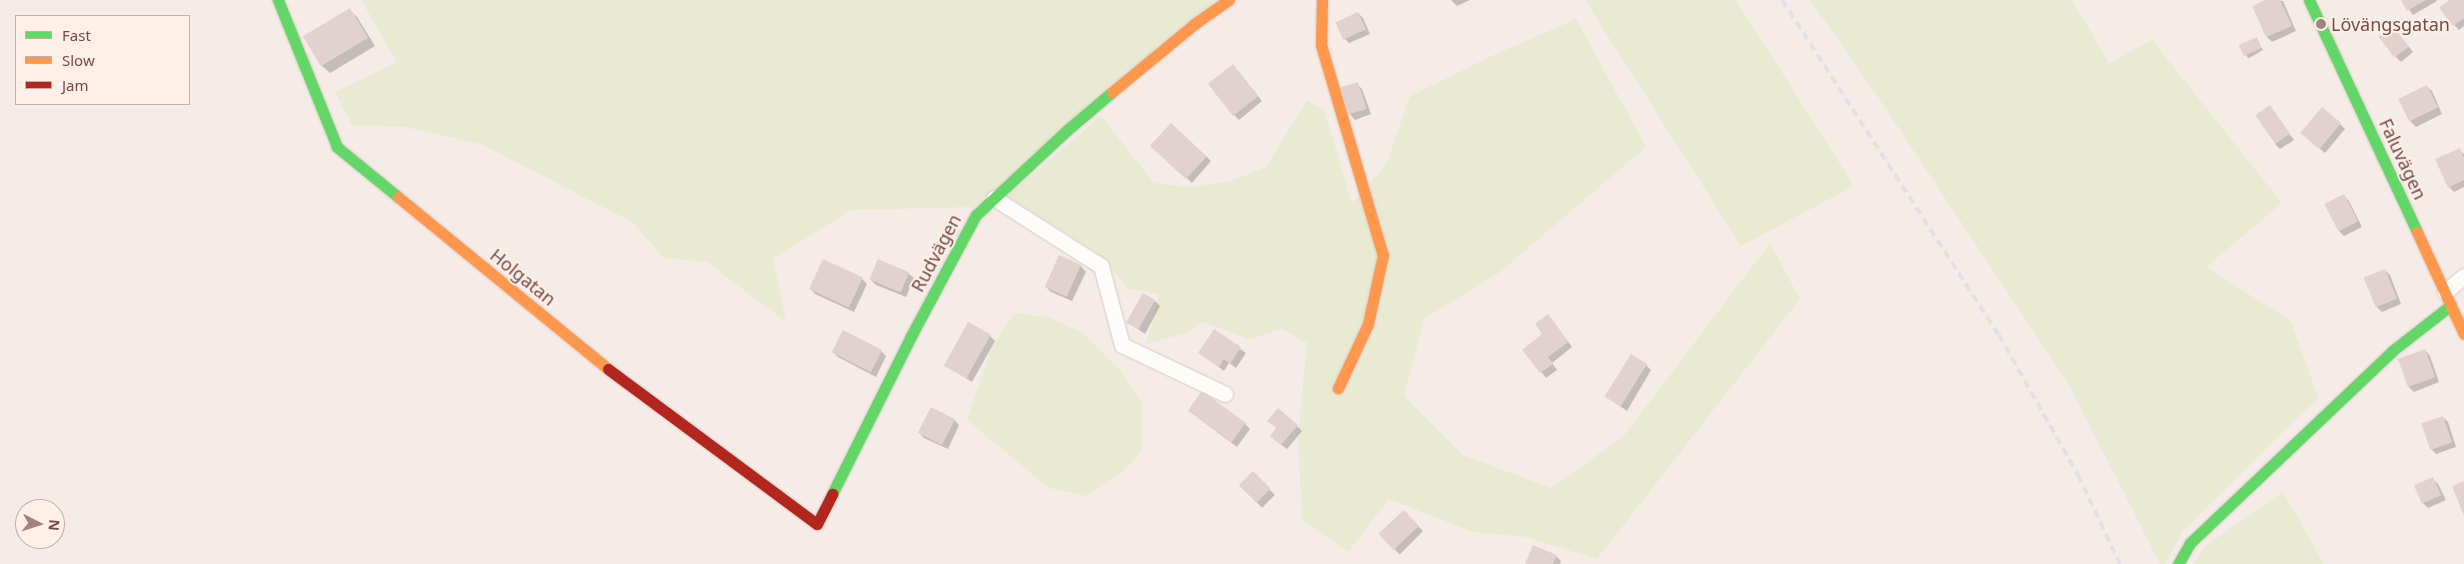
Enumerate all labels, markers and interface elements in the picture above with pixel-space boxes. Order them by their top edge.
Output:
place label: Lövängsgatan [2331,13,2450,35]
legend [15,15,190,105]
marker: Lövängsgatan [2315,18,2327,30]
text: Fast [62,25,91,45]
text: Slow [62,50,95,70]
text: Jam [62,75,89,95]
street label: Faluvägen [2375,115,2431,203]
street label: Rudvägen [907,210,965,296]
street label: Holgatan [486,244,560,310]
north arrow [15,499,65,549]
text: N [44,519,64,532]

